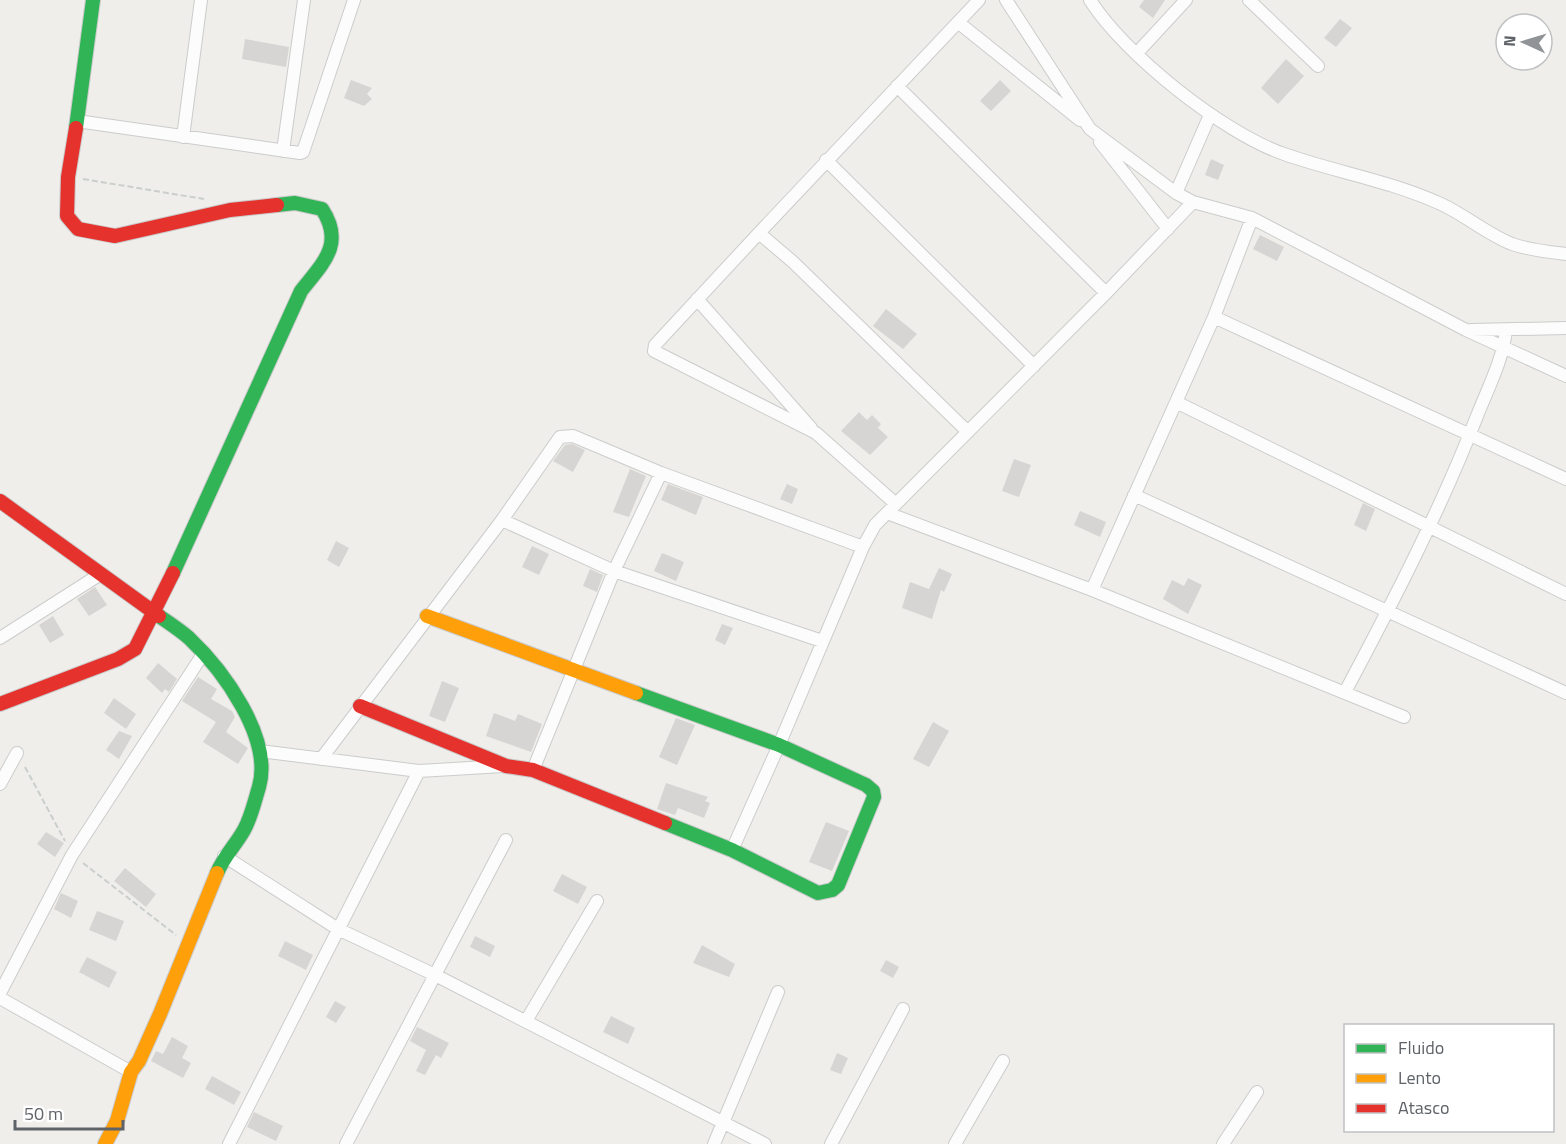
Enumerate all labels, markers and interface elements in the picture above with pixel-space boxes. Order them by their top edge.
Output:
north arrow [1494,12,1554,72]
text: N [1497,35,1521,47]
legend [1344,1024,1554,1132]
text: Fluido [1398,1034,1444,1061]
text: Lento [1398,1064,1441,1091]
scale bar [15,1093,123,1131]
text: Atasco [1398,1094,1449,1121]
text: 50 m [24,1100,63,1127]

